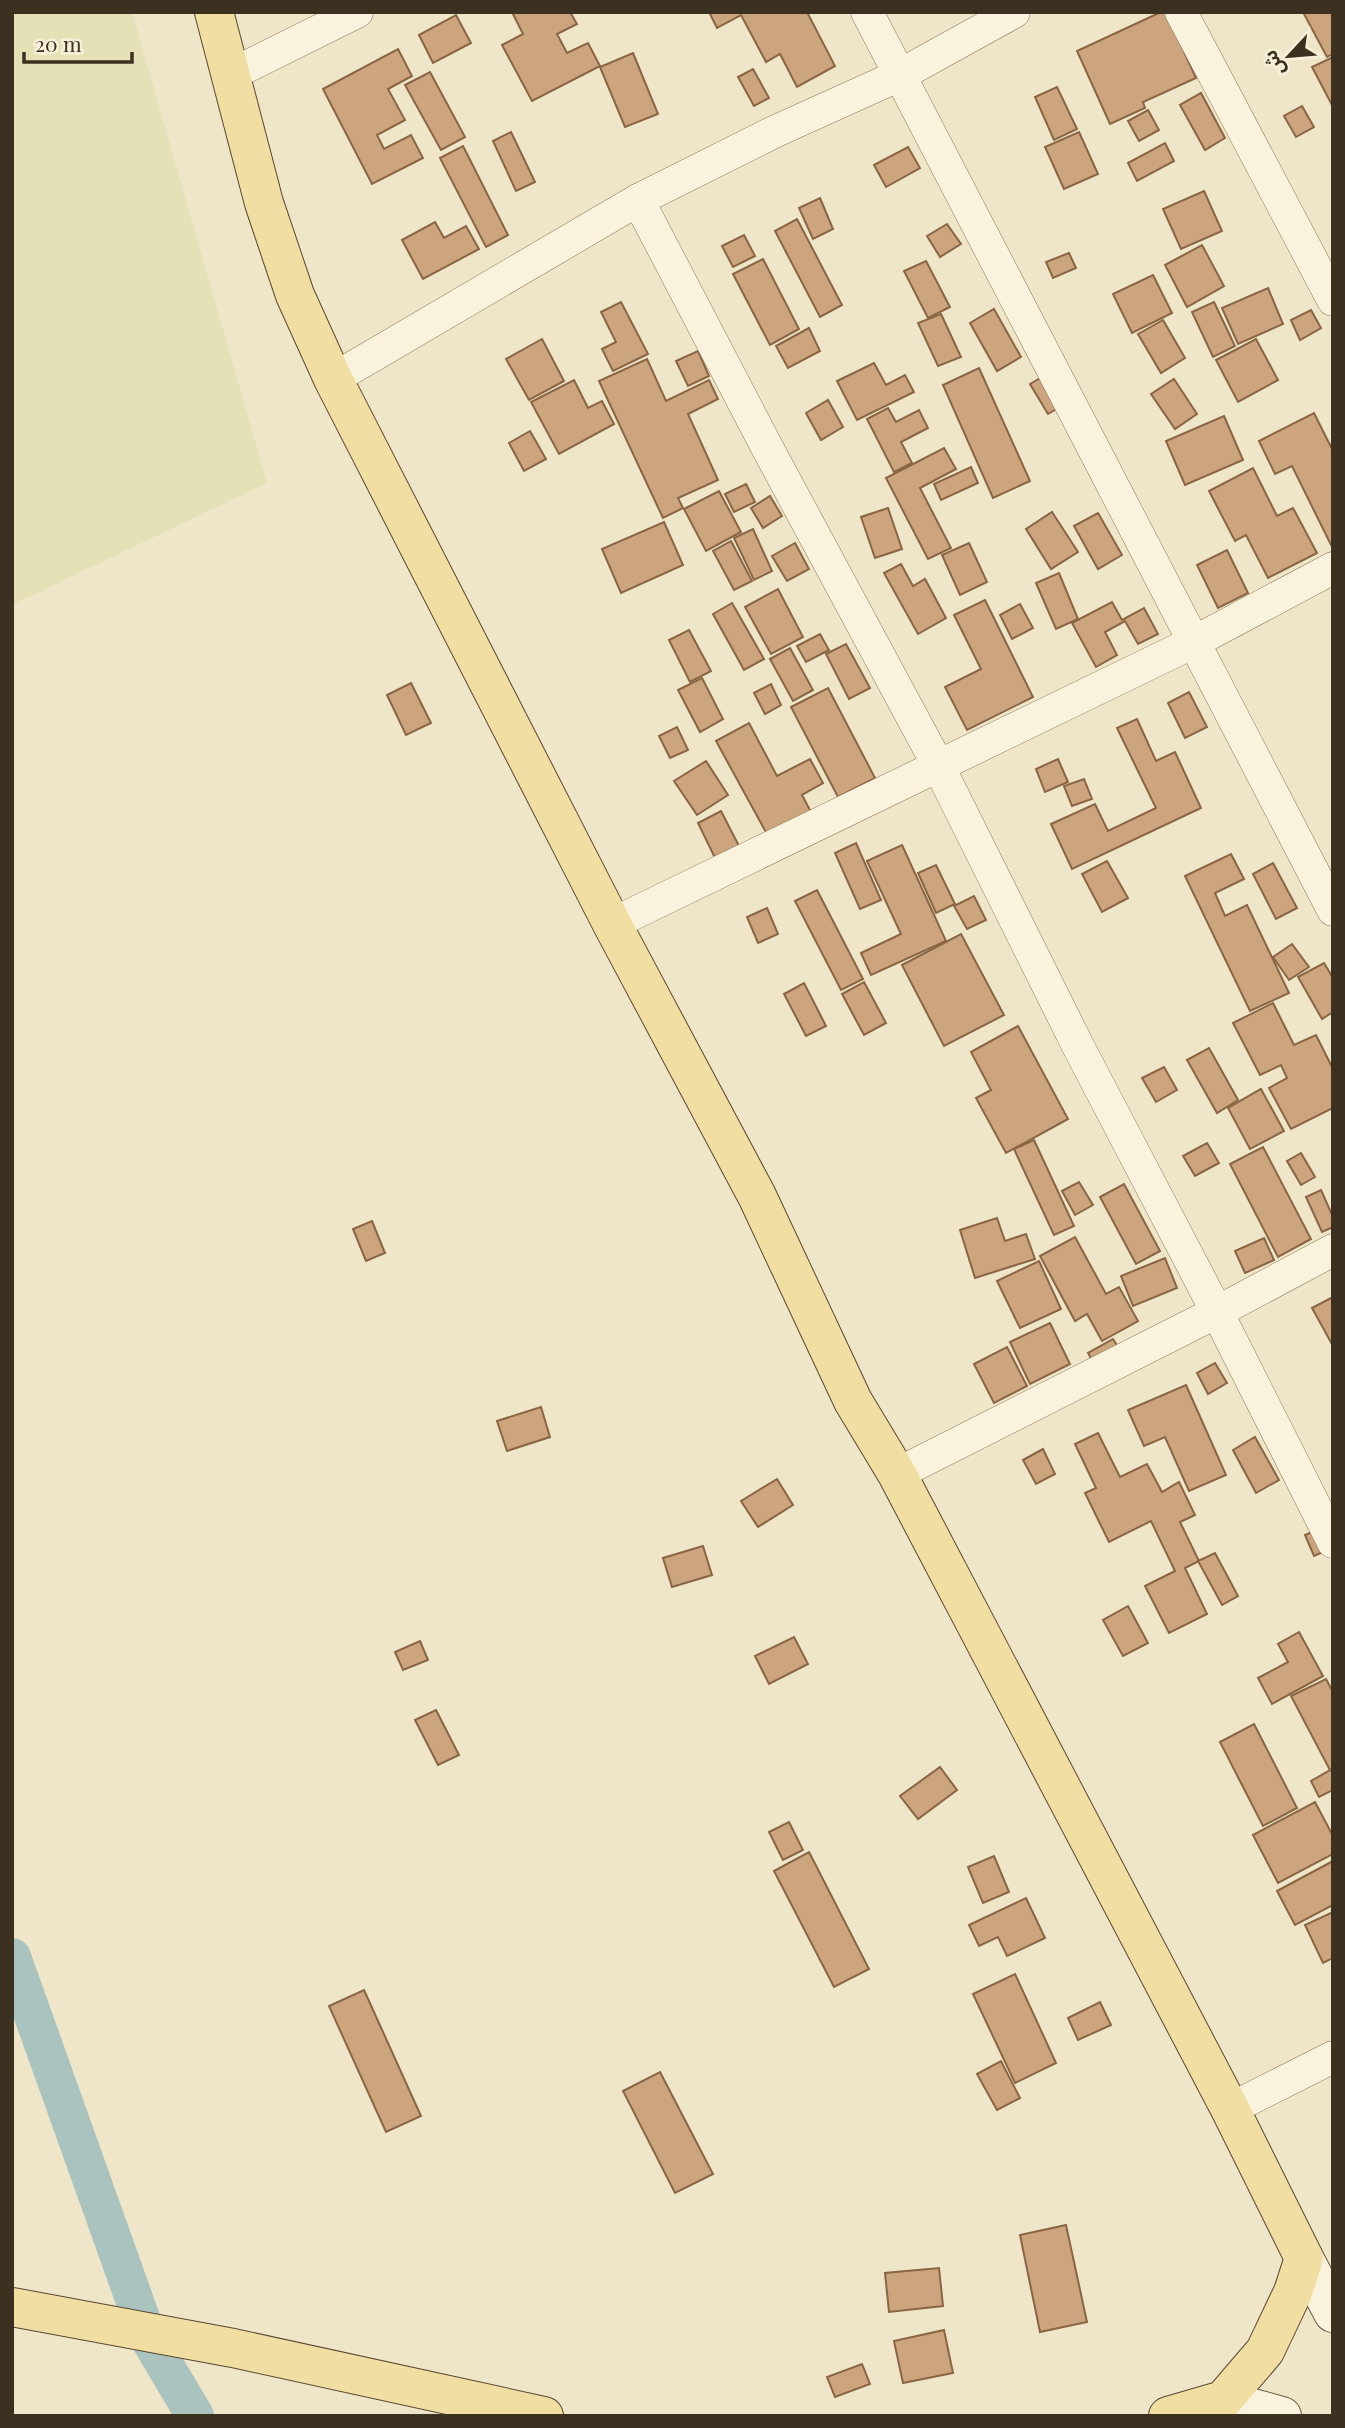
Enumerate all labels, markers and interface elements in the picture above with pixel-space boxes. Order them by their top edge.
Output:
scale bar [24,21,133,65]
north arrow [1254,21,1324,91]
text: 20 m [35,29,82,57]
text: ش [1255,46,1290,81]

